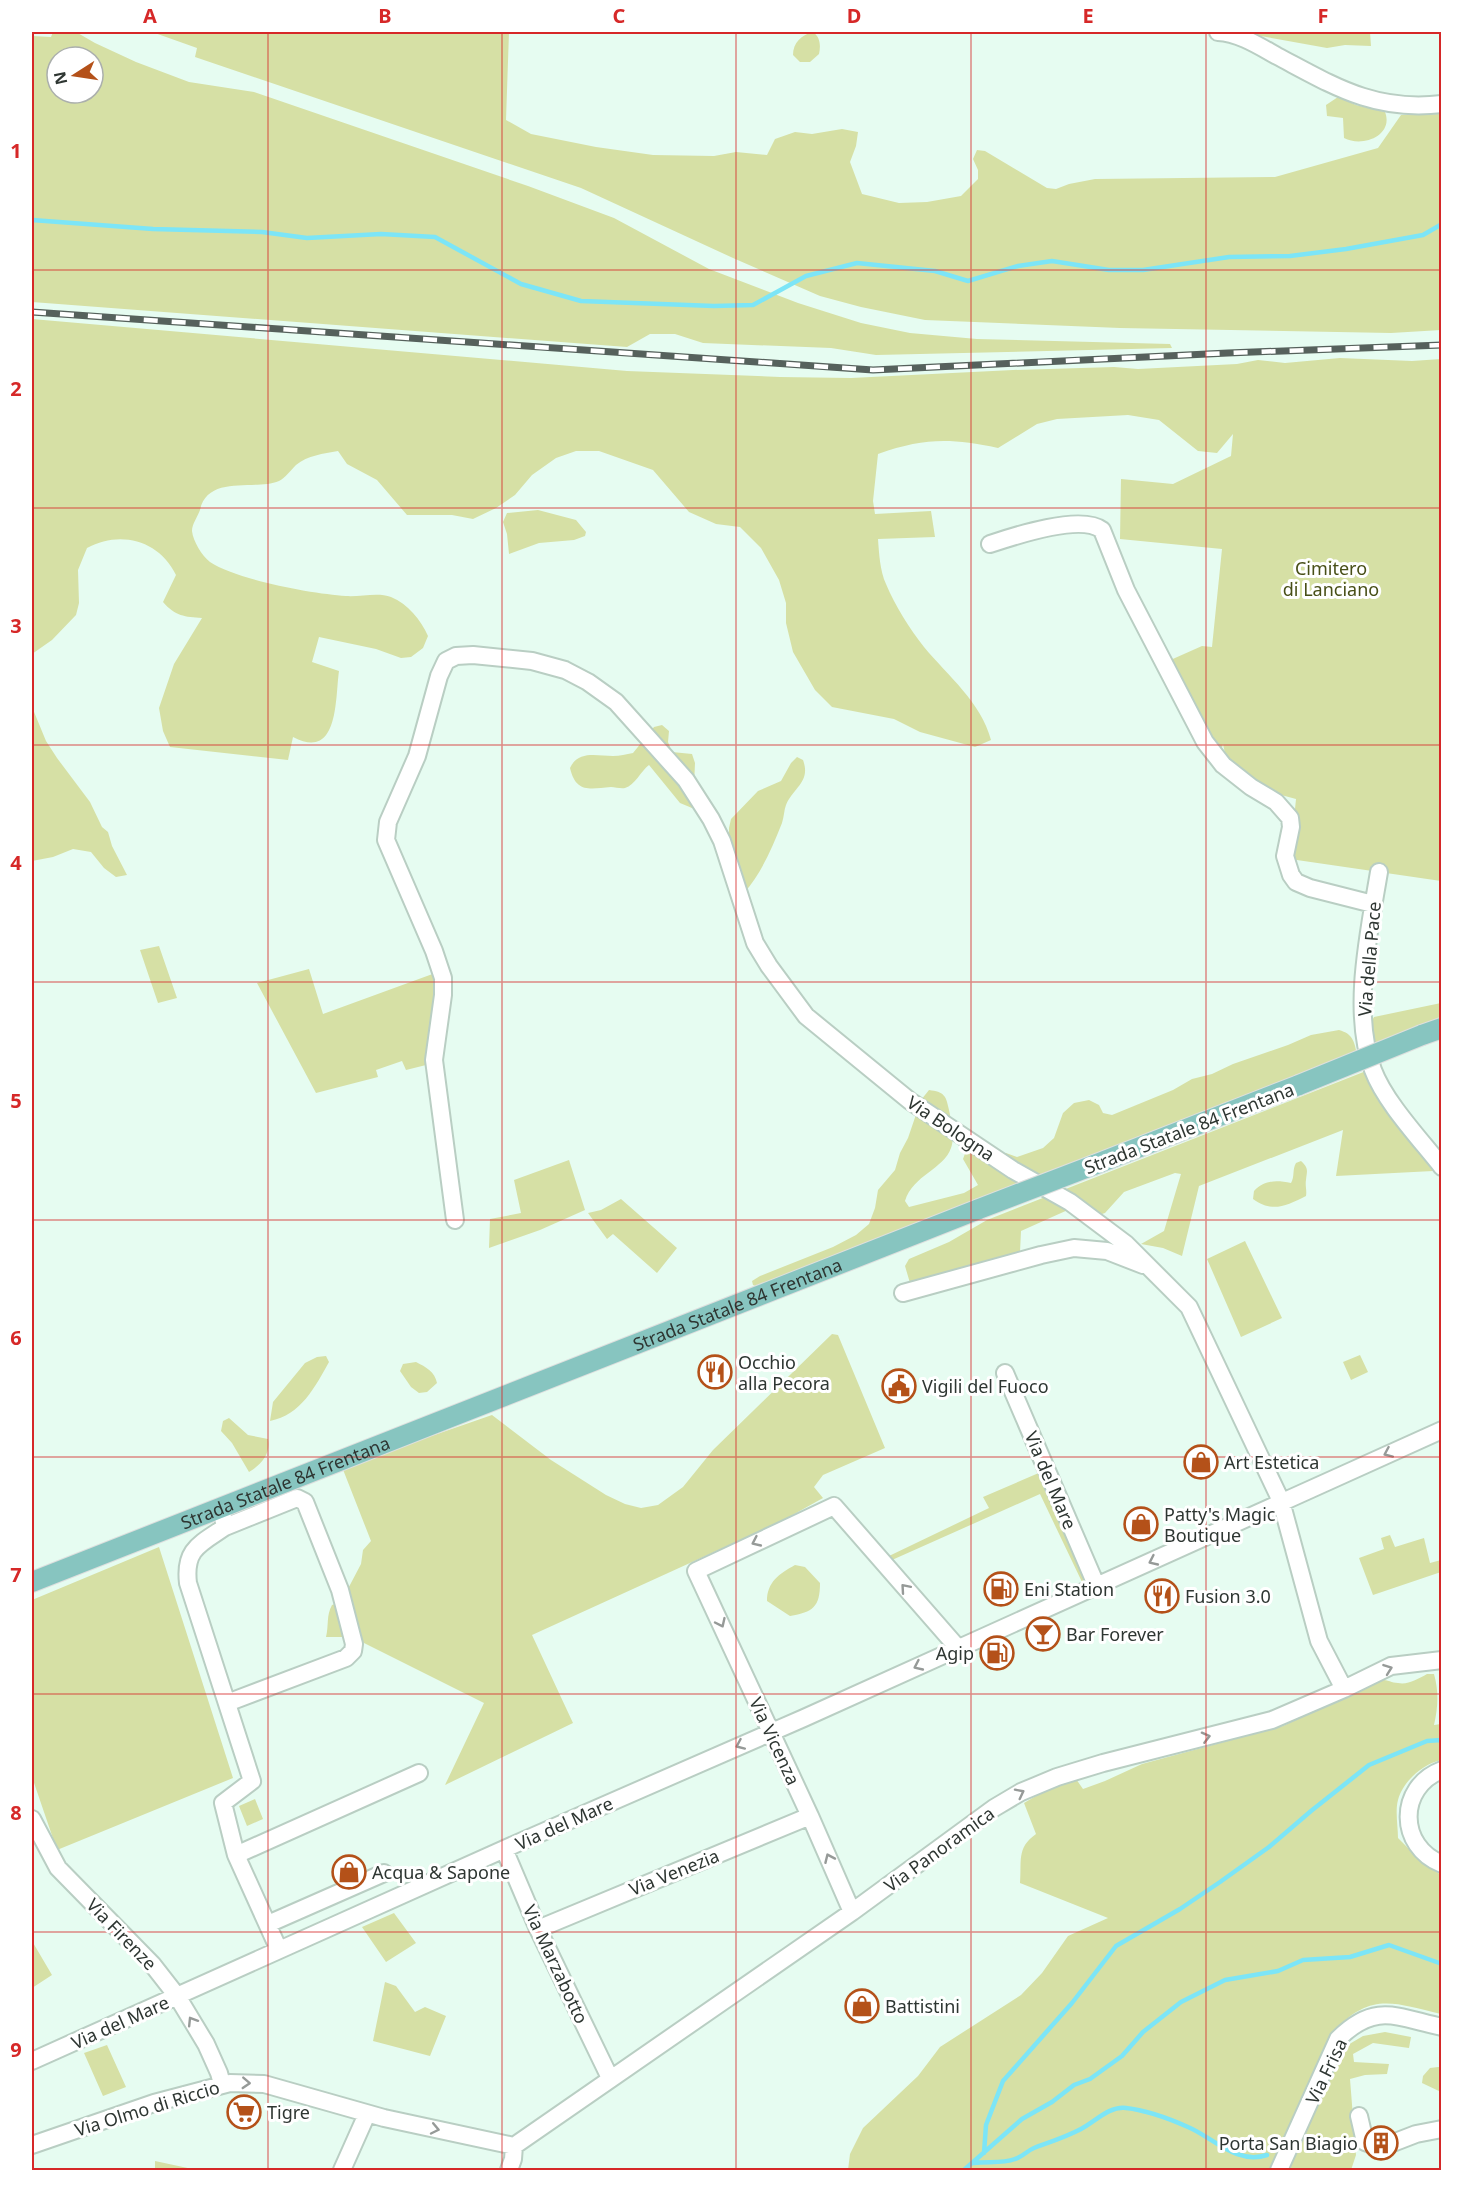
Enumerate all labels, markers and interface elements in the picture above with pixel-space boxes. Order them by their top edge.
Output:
text: A [143,2,157,29]
text: B [378,2,392,29]
text: C [613,2,626,29]
text: D [847,2,861,29]
text: E [1082,2,1094,29]
text: F [1318,2,1328,29]
north arrow [45,45,105,105]
text: N [48,69,72,87]
text: 1 [10,137,22,164]
text: 2 [10,375,22,402]
park label: Cimitero di Lanciano [1283,556,1379,601]
text: 3 [10,612,22,639]
text: 4 [10,849,22,876]
street label: Via della Pace [1352,901,1386,1017]
street label: Strada Statale 84 Frentana [1081,1077,1297,1179]
text: 5 [10,1087,22,1114]
street label: Via Bologna [903,1090,999,1166]
street label: Strada Statale 84 Frentana [629,1252,845,1356]
text: 6 [10,1324,22,1351]
place label: Occhio alla Pecora [738,1350,830,1395]
restaurant icon: Occhio alla Pecora [697,1354,733,1390]
public building icon: Vigili del Fuoco [881,1368,917,1404]
place label: Vigili del Fuoco [922,1374,1049,1398]
street label: Via del Mare [1020,1427,1082,1533]
street label: Strada Statale 84 Frentana [177,1430,393,1534]
shop icon: Art Estetica [1183,1444,1219,1480]
one-way arrow [1383,1446,1394,1458]
place label: Art Estetica [1224,1450,1319,1474]
place label: Patty's Magic Boutique [1164,1502,1276,1547]
shop icon: Patty's Magic Boutique [1123,1506,1159,1542]
one-way arrow [751,1535,762,1547]
one-way arrow [1149,1553,1160,1565]
text: 7 [10,1561,22,1588]
fuel station icon: Eni Station [983,1571,1019,1607]
place label: Eni Station [1024,1577,1114,1601]
restaurant icon: Fusion 3.0 [1144,1578,1180,1614]
one-way arrow [902,1583,913,1594]
place label: Fusion 3.0 [1185,1584,1271,1608]
bar icon: Bar Forever [1025,1616,1061,1652]
one-way arrow [713,1617,725,1628]
place label: Bar Forever [1066,1622,1164,1646]
fuel station icon: Agip [979,1635,1015,1671]
place label: Agip [936,1641,974,1665]
one-way arrow [913,1658,924,1670]
one-way arrow [1382,1663,1393,1676]
street label: Via Vicenza [744,1693,806,1789]
one-way arrow [1201,1732,1211,1745]
one-way arrow [735,1738,746,1750]
one-way arrow [1014,1789,1024,1800]
street label: Via del Mare [511,1791,617,1855]
text: 8 [10,1799,22,1826]
street label: Via Panoramica [879,1801,999,1897]
street label: Via Venezia [625,1843,723,1901]
shop icon: Acqua & Sapone [331,1854,367,1890]
one-way arrow [824,1854,836,1865]
place label: Acqua & Sapone [372,1860,510,1884]
street label: Via Firenze [82,1893,162,1975]
street label: Via Marzabotto [518,1901,594,2027]
shop icon: Battistini [844,1988,880,2024]
street label: Via del Mare [67,1990,173,2054]
place label: Battistini [885,1994,960,2018]
one-way arrow [187,2017,199,2027]
street label: Via Frisa [1300,2034,1352,2108]
text: 9 [10,2036,22,2063]
street label: Via Olmo di Riccio [72,2075,222,2141]
one-way arrow [242,2077,251,2090]
supermarket icon: Tigre [226,2094,262,2130]
place label: Tigre [267,2100,310,2124]
one-way arrow [430,2122,440,2135]
building icon: Porta San Biagio [1363,2125,1399,2161]
place label: Porta San Biagio [1219,2131,1358,2155]

